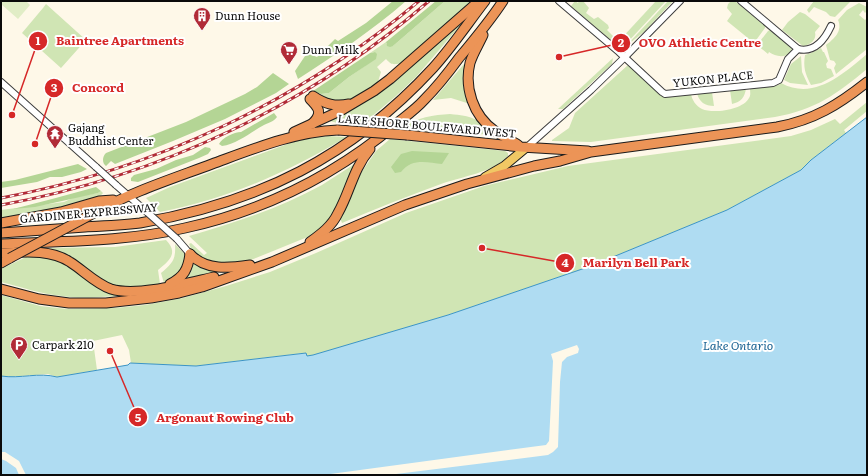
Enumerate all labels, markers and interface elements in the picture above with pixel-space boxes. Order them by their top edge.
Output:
building icon: Dunn House [192,6,212,31]
place label: Dunn House [215,7,280,23]
callout: Baintree Apartments [28,29,192,53]
text: 1 [36,31,41,49]
text: Baintree Apartments [56,31,184,49]
callout: OVO Athletic Centre [611,31,769,55]
text: 2 [618,33,625,51]
text: OVO Athletic Centre [639,33,761,51]
supermarket icon: Dunn Milk [279,40,299,65]
place label: Dunn Milk [302,41,359,57]
street label: YUKON PLACE [672,66,754,90]
callout: Concord [44,76,132,100]
text: 3 [51,78,58,96]
text: Concord [72,78,124,96]
street label: LAKE SHORE BOULEVARD WEST [337,109,517,141]
place label: Gajang Buddhist Center [68,119,154,148]
temple icon: Gajang Buddhist Center [45,124,65,149]
street label: GARDINER EXPRESSWAY [19,198,159,226]
callout: Marilyn Bell Park [555,251,697,275]
text: 4 [561,253,569,271]
text: Marilyn Bell Park [583,253,690,271]
parking icon: Carpark 210 [9,335,29,360]
place label: Carpark 210 [32,336,94,352]
water label: Lake Ontario [703,336,773,354]
callout: Argonaut Rowing Club [128,405,302,429]
text: 5 [135,408,142,426]
text: Argonaut Rowing Club [156,408,294,426]

